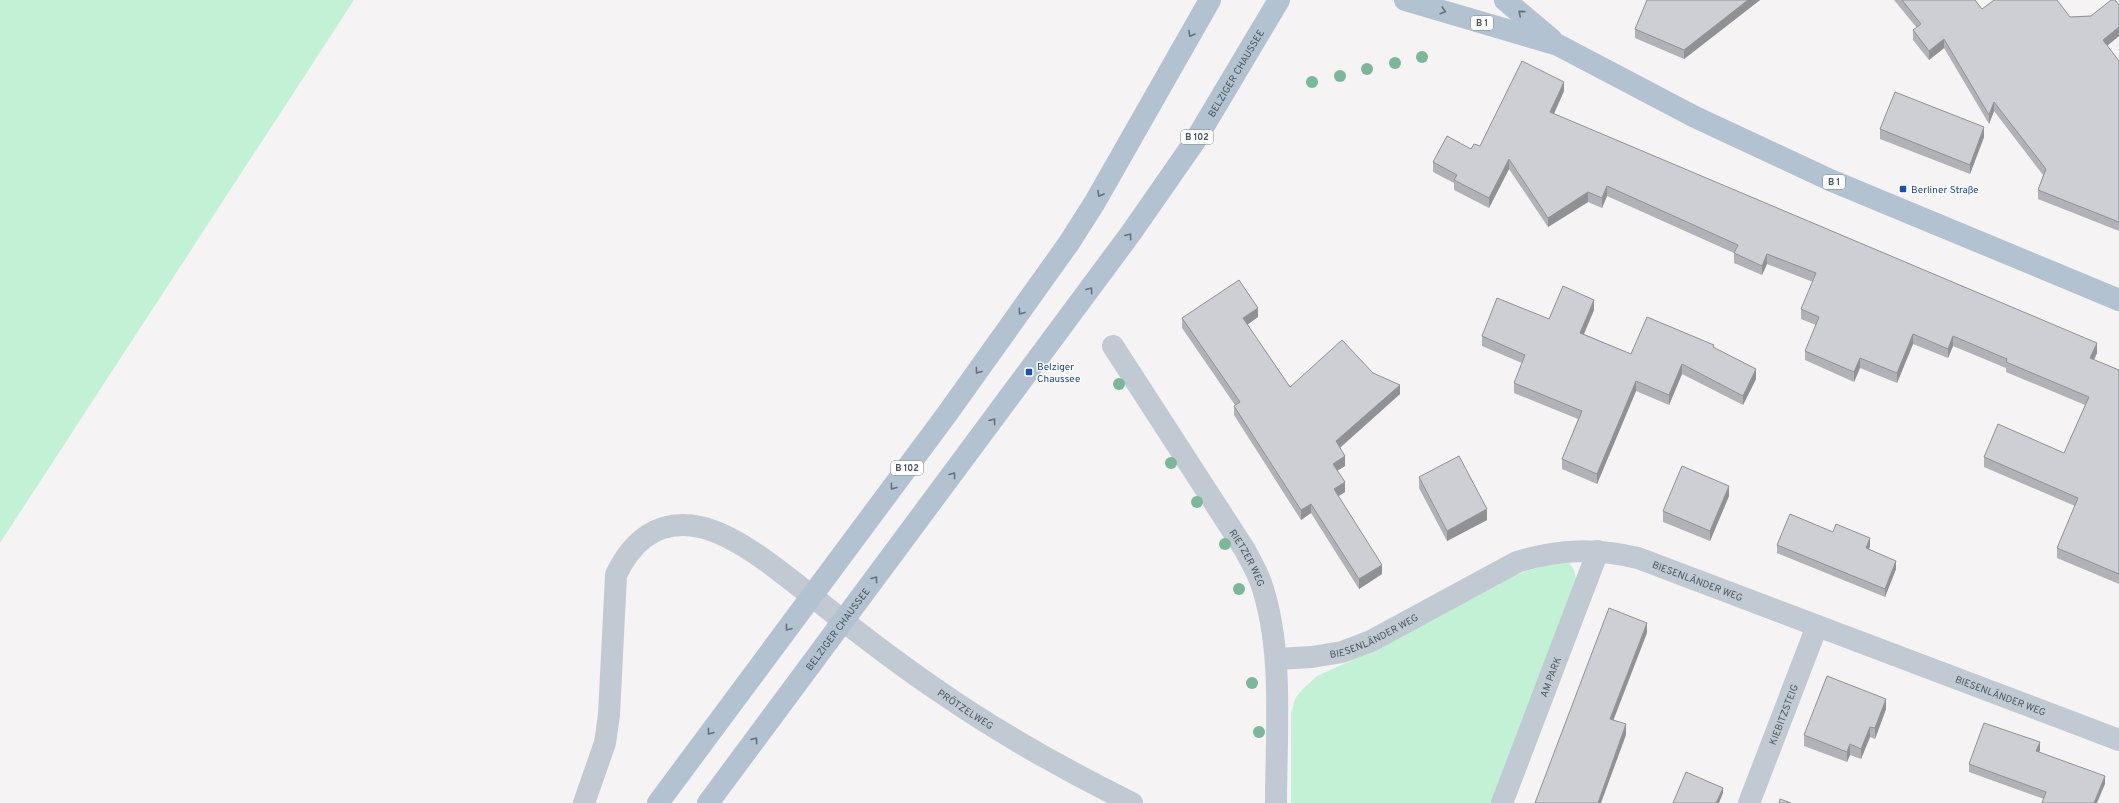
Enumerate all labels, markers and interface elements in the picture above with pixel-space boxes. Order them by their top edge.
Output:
one-way arrow [1439,6,1446,15]
one-way arrow [1518,11,1525,18]
road number: B 1 [1471,16,1493,30]
street label: BELZIGER CHAUSSEE [1206,28,1268,120]
one-way arrow [1188,30,1195,37]
road number: B 102 [1181,130,1213,144]
road number: B 1 [1823,175,1845,189]
marker: Berliner Straße [1898,184,1908,194]
place label: Berliner Straße [1911,184,1979,197]
one-way arrow [1097,190,1104,197]
one-way arrow [1124,233,1132,240]
one-way arrow [1085,287,1092,294]
one-way arrow [1019,307,1026,314]
place label: Belziger Chaussee [1037,361,1080,386]
one-way arrow [975,367,983,374]
marker: Belziger Chaussee [1024,367,1034,377]
one-way arrow [988,419,995,426]
road number: B 102 [891,461,923,475]
one-way arrow [948,472,955,479]
one-way arrow [890,483,898,490]
street label: RIETZER WEG [1225,527,1267,589]
street label: BIESENLÄNDER WEG [1650,559,1745,605]
one-way arrow [870,576,877,583]
street label: BELZIGER CHAUSSEE [804,586,873,674]
street label: BIESENLÄNDER WEG [1329,612,1421,662]
one-way arrow [786,623,793,630]
street label: AM PARK [1538,655,1565,699]
street label: BIESENLÄNDER WEG [1953,674,2048,720]
street label: KIEBITZSTEIG [1767,682,1802,747]
street label: PRÖTZELWEG [934,687,995,733]
one-way arrow [708,727,715,734]
one-way arrow [750,737,757,744]

